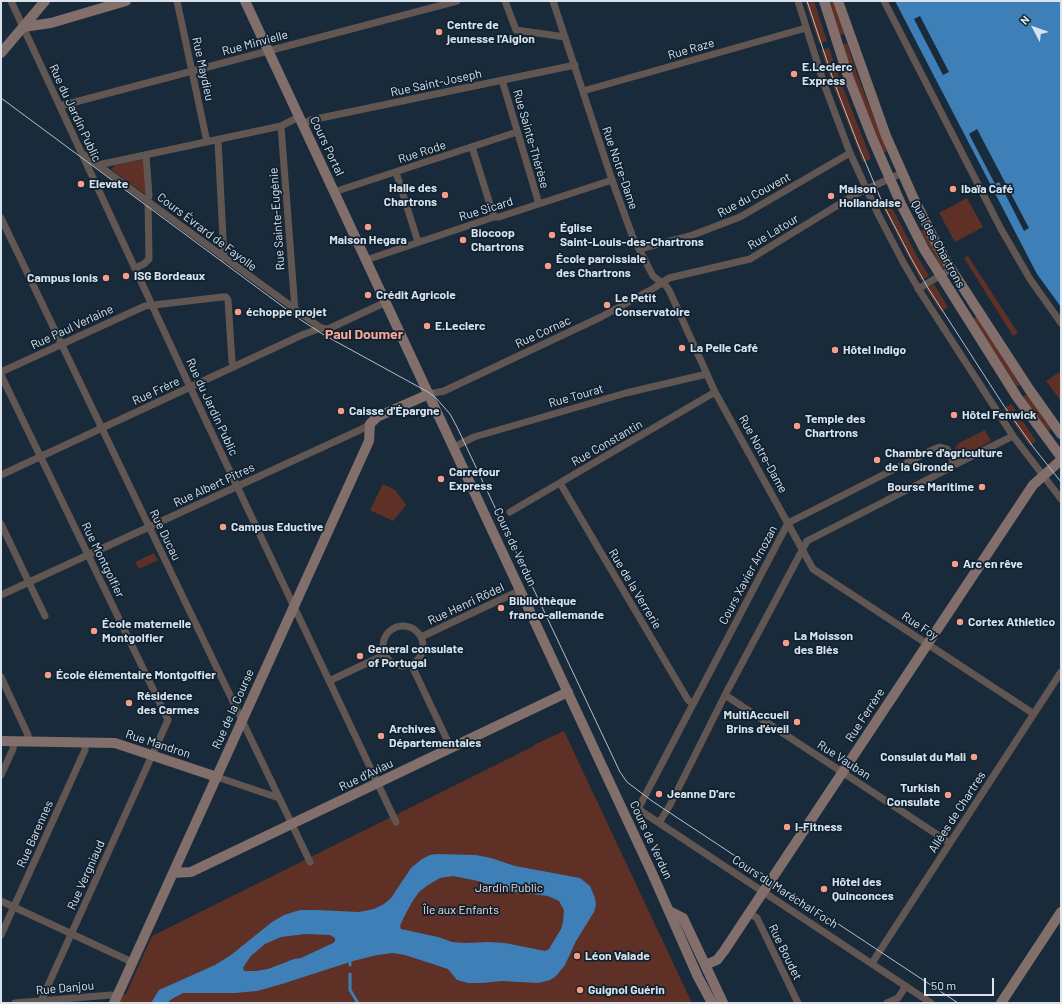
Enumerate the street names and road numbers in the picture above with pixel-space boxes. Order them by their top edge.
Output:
street label: Rue Minvielle [220,27,290,59]
street label: Rue Raze [666,35,716,63]
street label: Rue Maydieu [189,36,217,102]
street label: Rue du Jardin Public [46,62,104,164]
street label: Rue Saint-Joseph [389,66,483,100]
street label: Rue Sainte-Thérèse [510,88,552,190]
street label: Cours Portal [307,114,347,178]
street label: Rue Notre-Dame [599,125,641,211]
street label: Rue Rode [396,138,448,166]
street label: Rue Sainte-Eugénie [266,167,288,271]
street label: Rue du Couvent [715,170,793,220]
street label: Cours Évrard de Fayolle [154,190,260,274]
street label: Rue Sicard [457,194,515,224]
street label: Quai des Chartrons [908,198,968,290]
street label: Rue Latour [745,211,801,253]
street label: Rue Paul Verlaine [28,302,116,352]
street label: Rue Cornac [513,313,573,351]
street label: Rue du Jardin Public [183,356,241,458]
street label: Rue Frère [130,374,182,408]
street label: Rue Tourat [547,381,605,411]
street label: Rue Notre-Dame [736,413,790,495]
street label: Rue Constantin [569,417,645,469]
street label: Rue Albert Pitres [171,460,257,510]
street label: Cours de Verdun [491,506,539,588]
street label: Rue Ducau [146,507,184,563]
street label: Rue Montgolfier [78,520,128,600]
street label: Cours Xavier Arnozan [716,523,780,627]
street label: Rue de la Verrerie [605,546,665,632]
street label: Rue Henri Rödel [426,580,506,628]
street label: Rue Foy [899,609,941,643]
street label: Rue de la Course [209,667,257,751]
street label: Rue Ferrère [842,685,888,745]
street label: Rue Mandron [124,727,192,761]
street label: Rue Vauban [815,737,873,783]
street label: Rue d'Aviau [337,756,395,794]
street label: Allées de Chartres [925,769,989,855]
street label: Rue Barennes [14,798,56,870]
street label: Cours de Verdun [627,799,675,881]
street label: Rue Vergniaud [64,838,108,912]
street label: Cours du Maréchal Foch [729,852,841,932]
street label: Rue Boudet [765,922,805,982]
street label: Rue Danjou [35,978,95,998]

